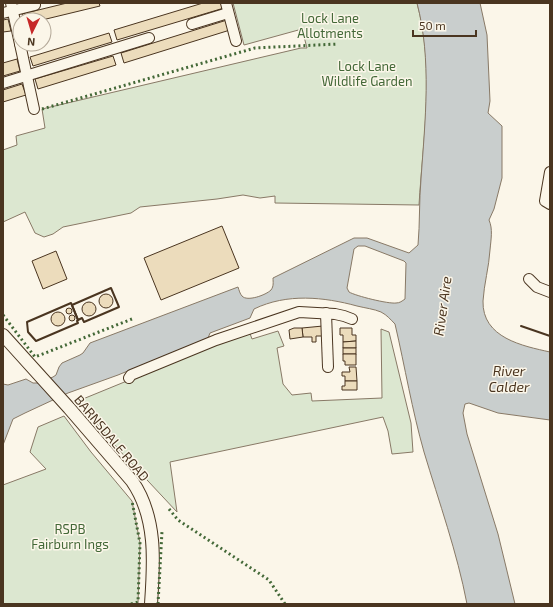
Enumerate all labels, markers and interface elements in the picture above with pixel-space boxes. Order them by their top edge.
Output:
park label: Lock Lane Allotments [297,10,363,41]
north arrow [12,12,52,52]
scale bar [413,12,476,38]
text: 50 m [419,18,446,32]
text: N [27,36,36,49]
park label: Lock Lane Wildlife Garden [321,58,413,89]
water label: River Aire [429,275,455,337]
water label: River Calder [488,362,530,395]
street label: BARNSDALE ROAD [71,392,153,484]
park label: RSPB Fairburn Ings [31,521,109,552]

